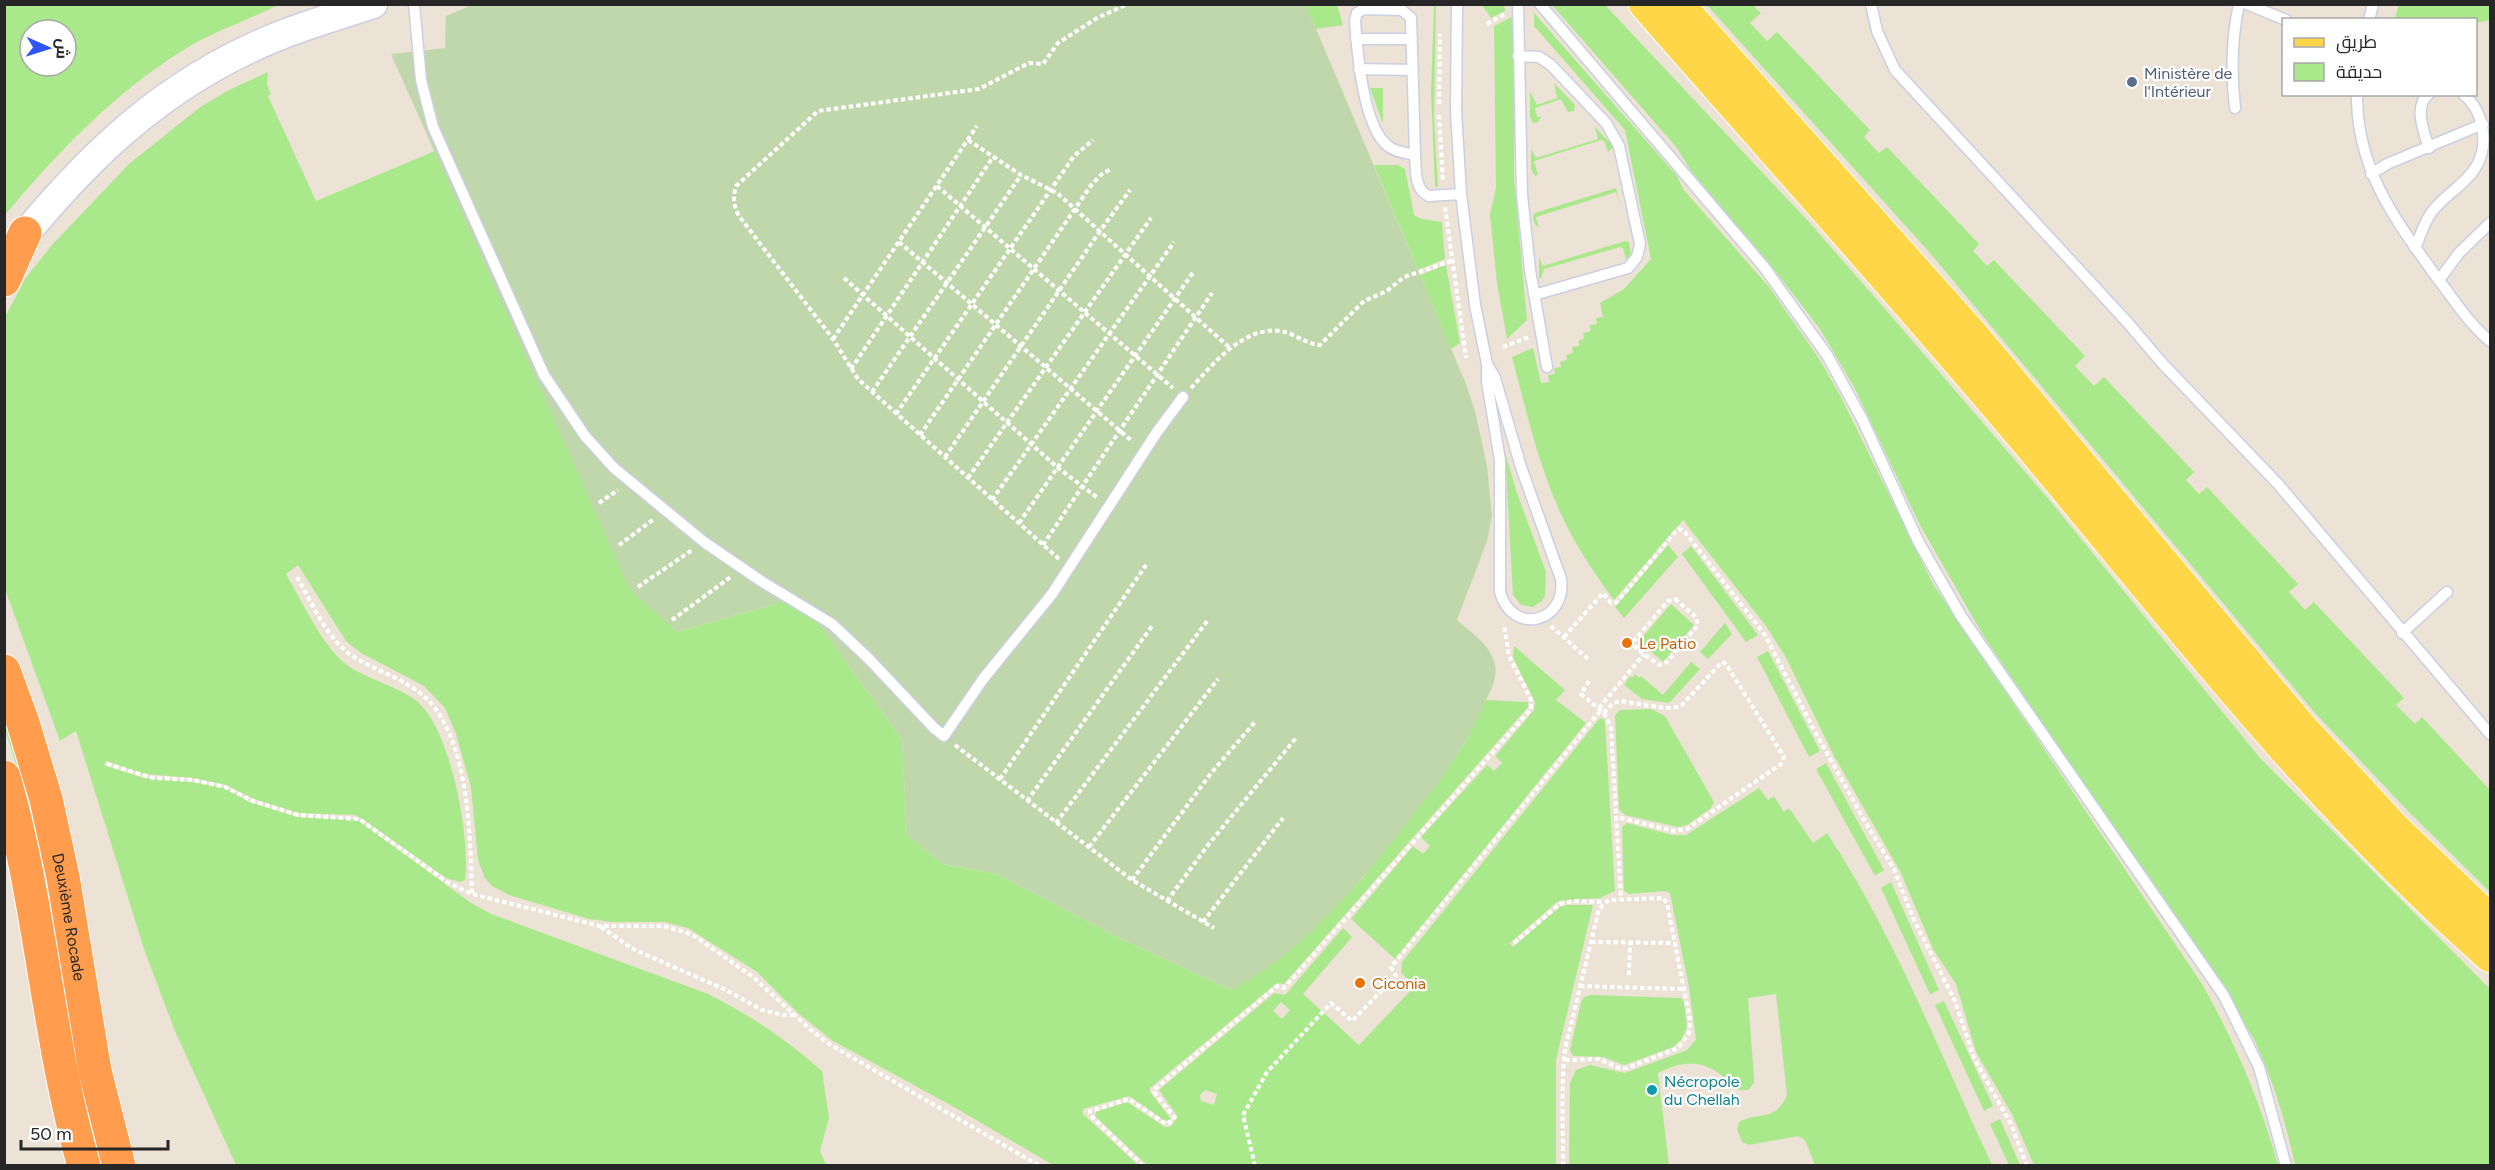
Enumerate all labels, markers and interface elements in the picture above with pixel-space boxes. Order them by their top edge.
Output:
north arrow [18,18,78,78]
legend [2282,18,2477,96]
text: طريق [2336,31,2377,54]
text: ش [52,38,73,60]
text: حديقة [2336,61,2382,83]
place label: Ministère de l'Intérieur [2144,64,2233,101]
marker: Ministère de l'Intérieur [2125,75,2139,89]
place label: Le Patio [1639,634,1696,653]
marker: Le Patio [1620,636,1634,650]
street label: Deuxième Rocade [49,851,90,982]
place label: Ciconia [1372,974,1426,993]
marker: Ciconia [1353,976,1367,990]
place label: Nécropole du Chellah [1664,1072,1740,1109]
marker: Nécropole du Chellah [1645,1083,1659,1097]
scale bar [21,1113,168,1151]
text: 50 m [30,1123,72,1145]

